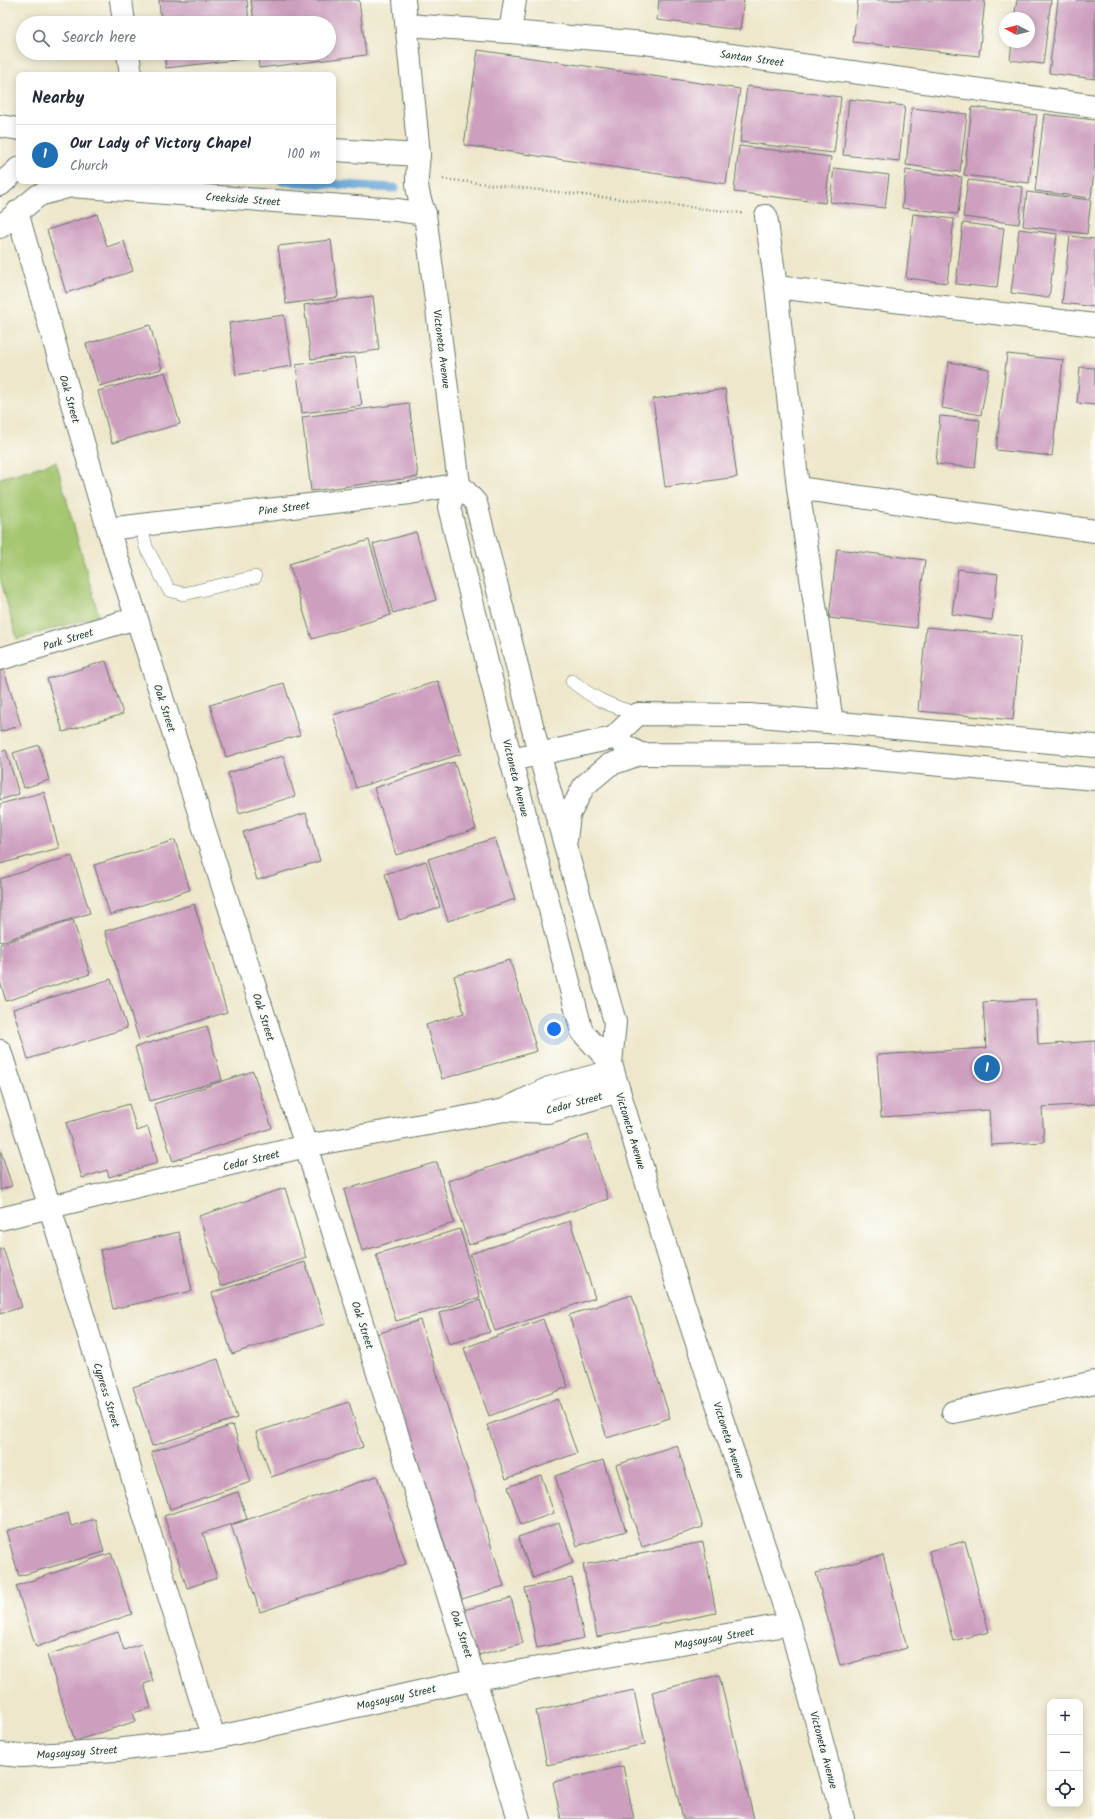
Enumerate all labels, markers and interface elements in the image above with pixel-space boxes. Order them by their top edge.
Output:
north arrow [999,12,1035,48]
search box [16,16,336,60]
text: Search here [62,26,136,50]
icon: search [30,27,52,49]
street label: Santan Street [719,46,786,72]
text: Nearby [32,85,84,112]
text: Our Lady of Victory Chapel [70,132,251,156]
text: 1 [43,144,47,165]
text: 100 m [287,144,320,165]
text: Church [70,156,108,177]
street label: Creekside Street [205,188,282,212]
street label: Victoneta Avenue [427,309,455,390]
street label: Oak Street [54,373,85,426]
street label: Pine Street [257,497,312,521]
street label: Park Street [41,623,97,656]
street label: Oak Street [148,682,180,735]
street label: Victoneta Avenue [497,737,533,819]
street label: Oak Street [247,991,279,1044]
your location [544,1019,564,1039]
pin: 1 [974,1053,1000,1083]
street label: Cedar Street [544,1088,605,1120]
street label: Victoneta Avenue [610,1091,650,1172]
street label: Cedar Street [221,1145,282,1177]
street label: Oak Street [346,1299,378,1352]
street label: Cypress Street [88,1360,125,1431]
street label: Victoneta Avenue [707,1400,749,1481]
street label: Oak Street [445,1608,477,1661]
street label: Magsaysay Street [673,1623,757,1655]
street label: Magsaysay Street [355,1680,439,1716]
map controls [1047,1699,1083,1807]
button: + [1047,1699,1083,1735]
street label: Victoneta Avenue [804,1709,842,1791]
button: − [1047,1735,1083,1771]
street label: Magsaysay Street [36,1741,119,1765]
button: locate [1047,1771,1083,1807]

